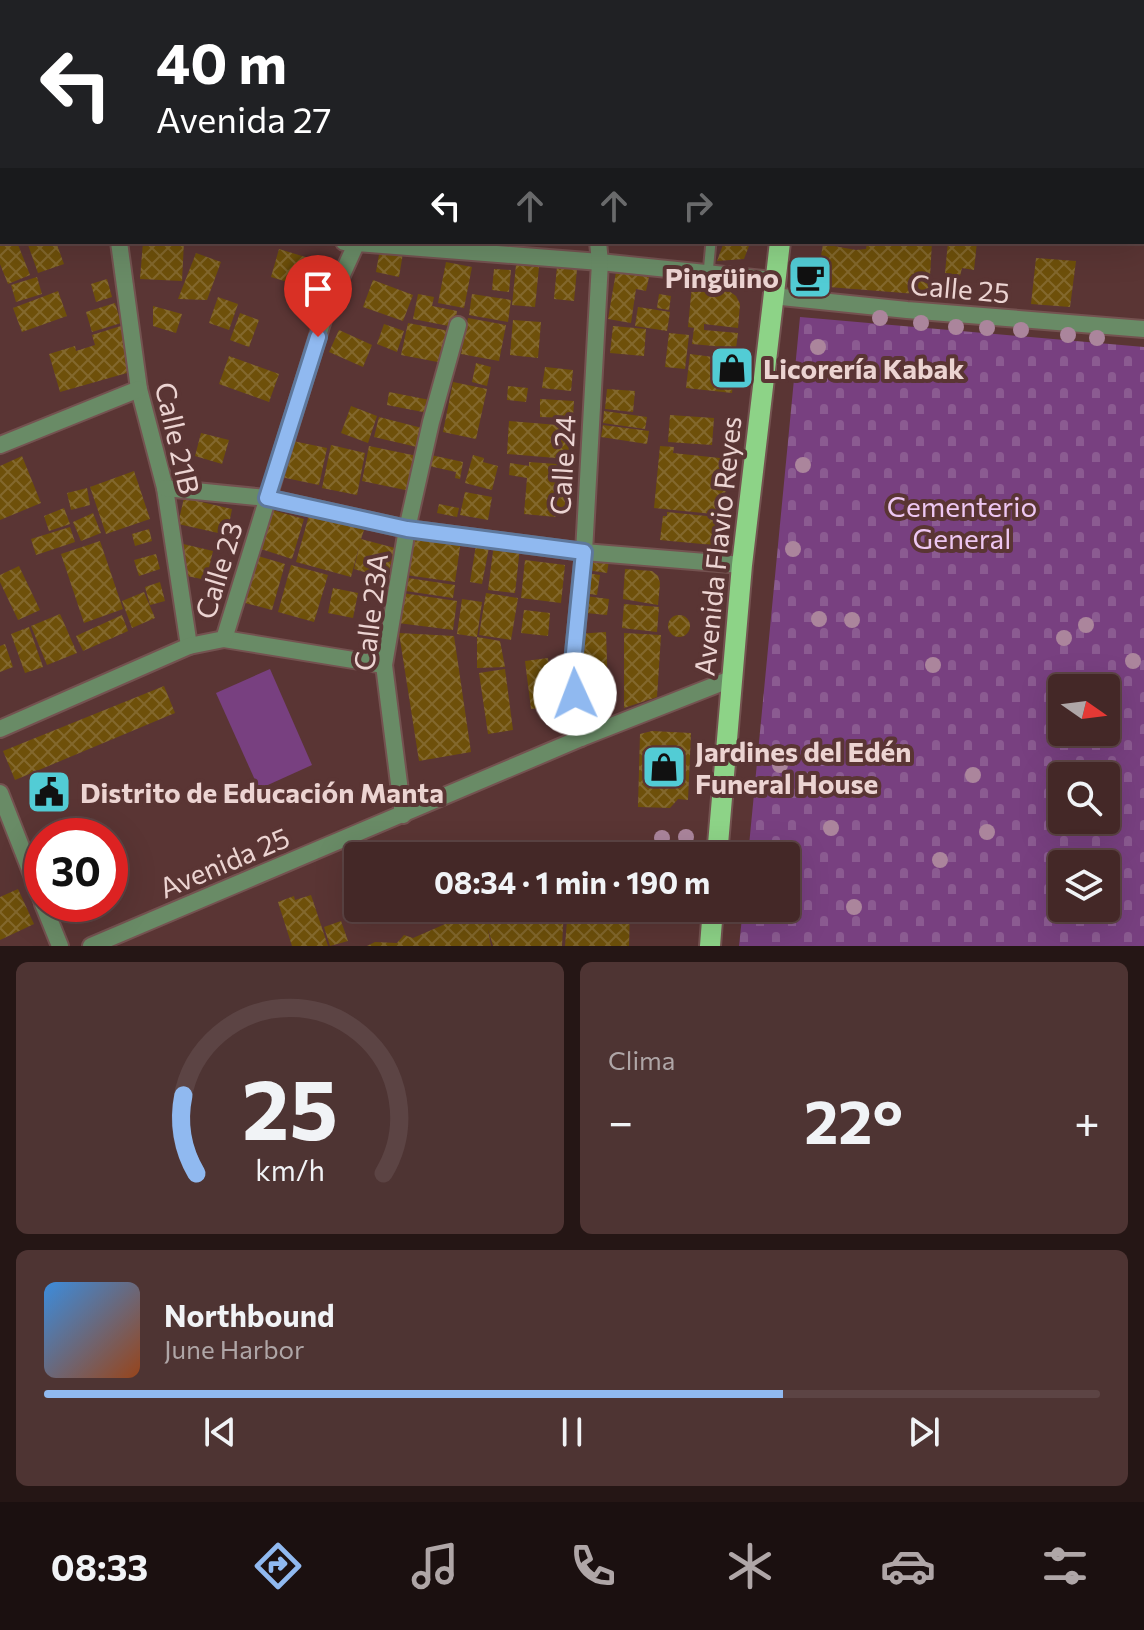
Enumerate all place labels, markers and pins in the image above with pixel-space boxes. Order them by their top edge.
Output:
cafe icon: Pingüino [786,253,834,301]
pin [284,255,352,337]
place label: Pingüino [665,260,779,294]
shop icon: Licorería Kabak [708,344,756,392]
place label: Licorería Kabak [763,351,964,385]
place label: Jardines del Edén Funeral House [695,734,912,800]
shop icon: Jardines del Edén Funeral House [640,743,688,791]
public building icon: Distrito de Educación Manta [25,768,73,816]
place label: Distrito de Educación Manta [80,775,444,809]

